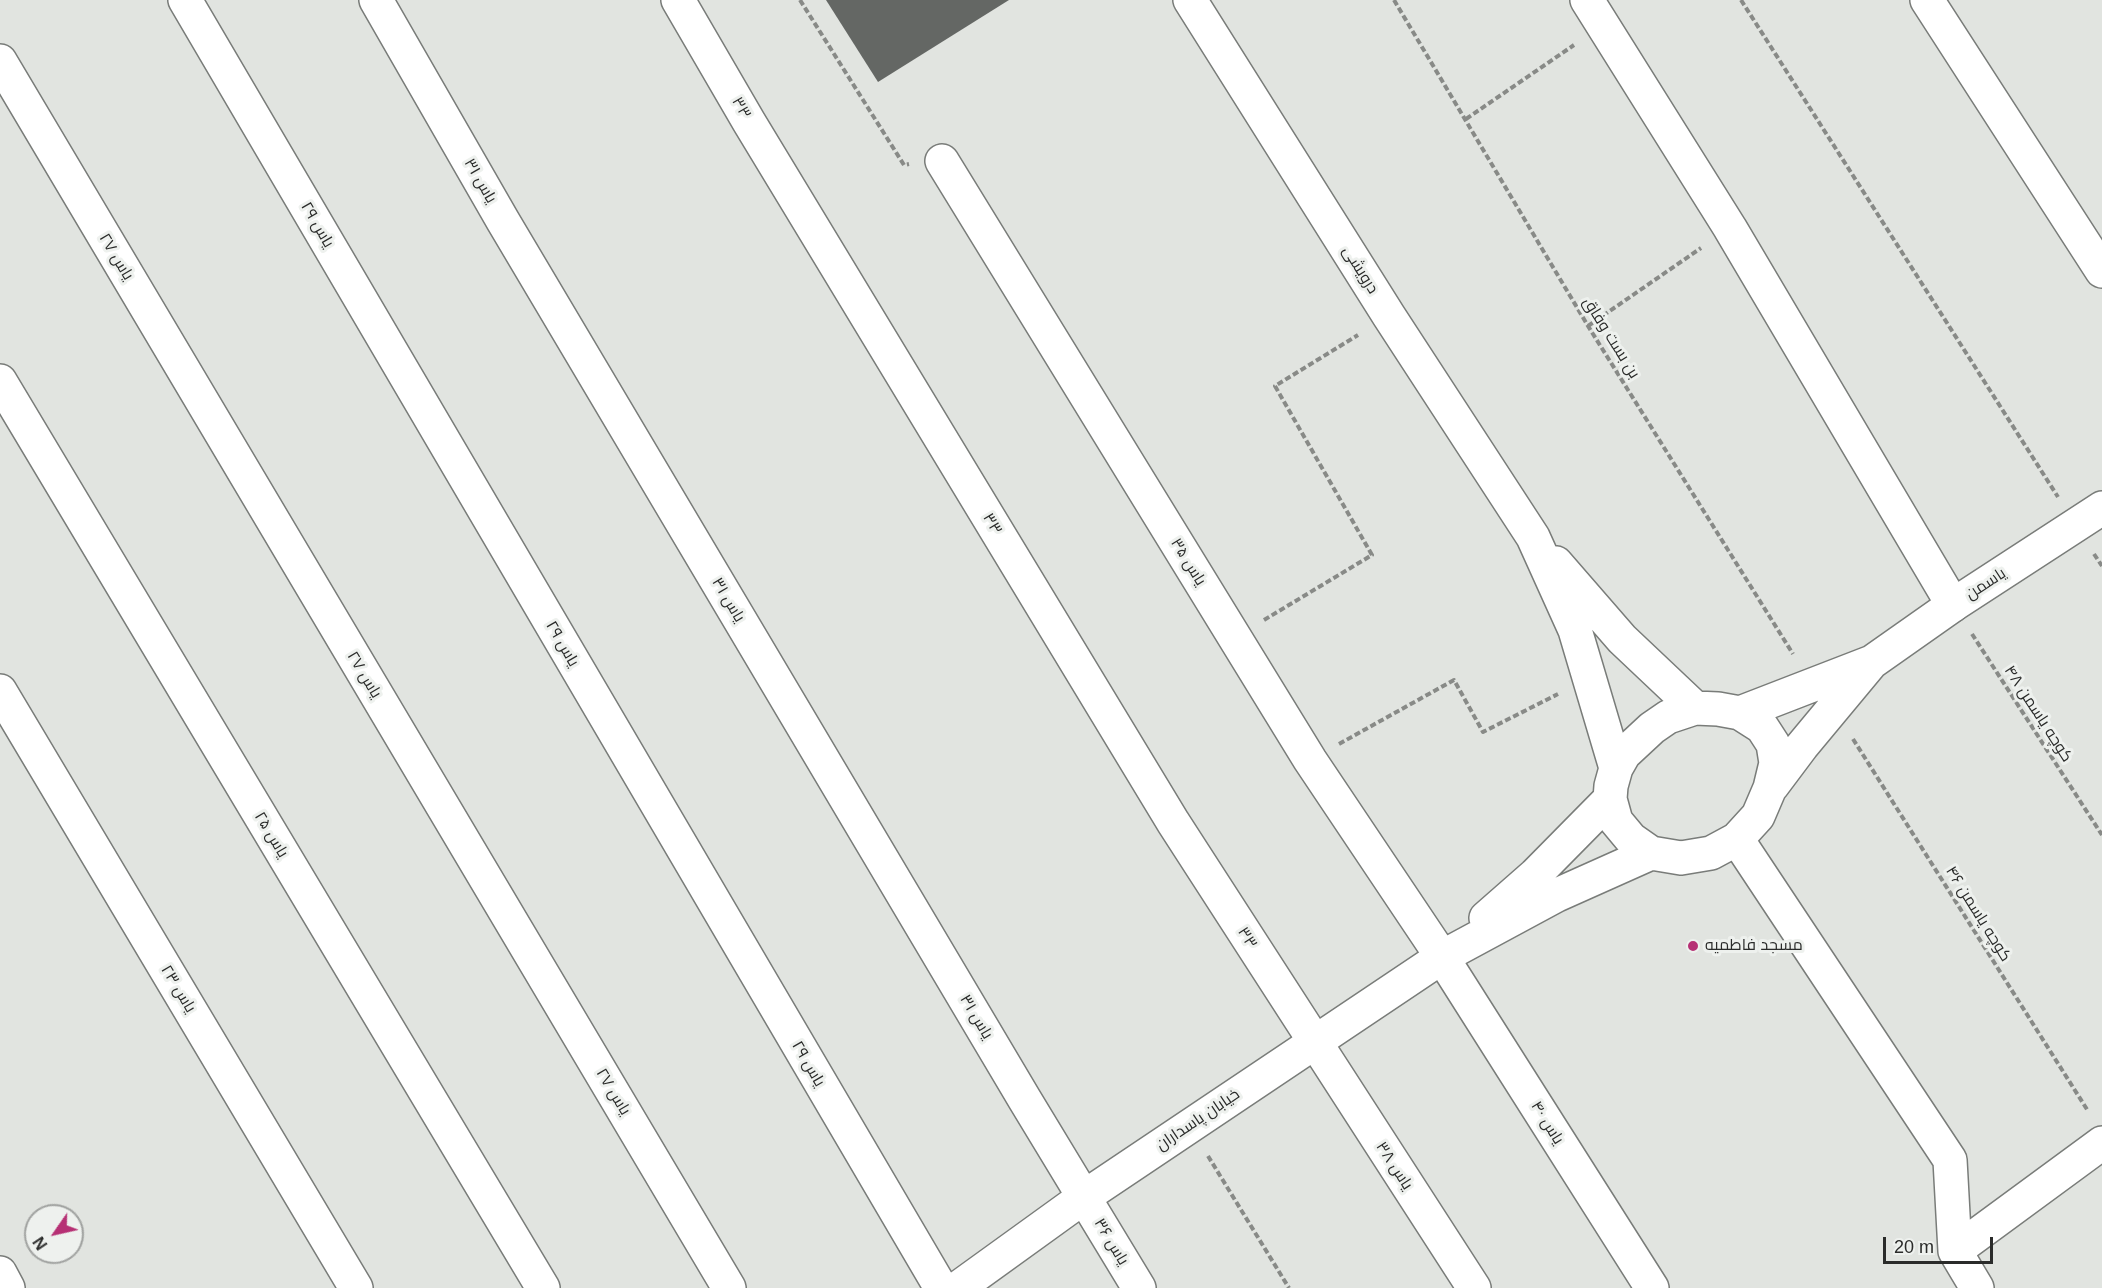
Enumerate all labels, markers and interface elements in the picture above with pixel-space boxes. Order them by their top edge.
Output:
street label: ۳۳ [727,94,755,122]
street label: یاس ۳۱ [460,155,500,207]
street label: یاس ۲۹ [296,199,338,251]
street label: یاس ۲۷ [95,230,137,284]
street label: درویشی [1338,243,1382,297]
street label: بن بست وفاق [1578,294,1644,382]
street label: ۳۳ [978,510,1006,538]
street label: یاس ۳۵ [1166,535,1210,589]
street label: یاسمن [1962,564,2010,604]
street label: یاس ۳۱ [707,574,749,626]
street label: یاس ۲۹ [541,618,583,670]
street label: یاس ۲۷ [343,648,385,702]
street label: کوچه یاسمن ۴۸ [2000,662,2076,766]
street label: یاس ۲۵ [250,809,292,861]
street label: کوچه یاسمن ۴۶ [1941,863,2015,965]
street label: ۳۳ [1233,924,1261,952]
place label: مسجد فاطمیه [1705,936,1803,956]
marker: مسجد فاطمیه [1686,939,1700,953]
street label: یاس ۲۳ [156,962,200,1016]
street label: یاس ۳۱ [955,991,997,1043]
street label: یاس ۲۹ [787,1038,829,1090]
street label: یاس ۲۷ [592,1065,634,1119]
street label: خیابان پاسداران [1153,1085,1243,1155]
street label: یاس ۴۰ [1526,1098,1568,1148]
street label: یاس ۳۸ [1371,1138,1417,1194]
north arrow [24,1204,84,1264]
street label: یاس ۳۶ [1090,1215,1132,1269]
scale bar [1886,1225,1996,1263]
text: N [30,1234,51,1253]
text: 20 m [1894,1237,1934,1257]

